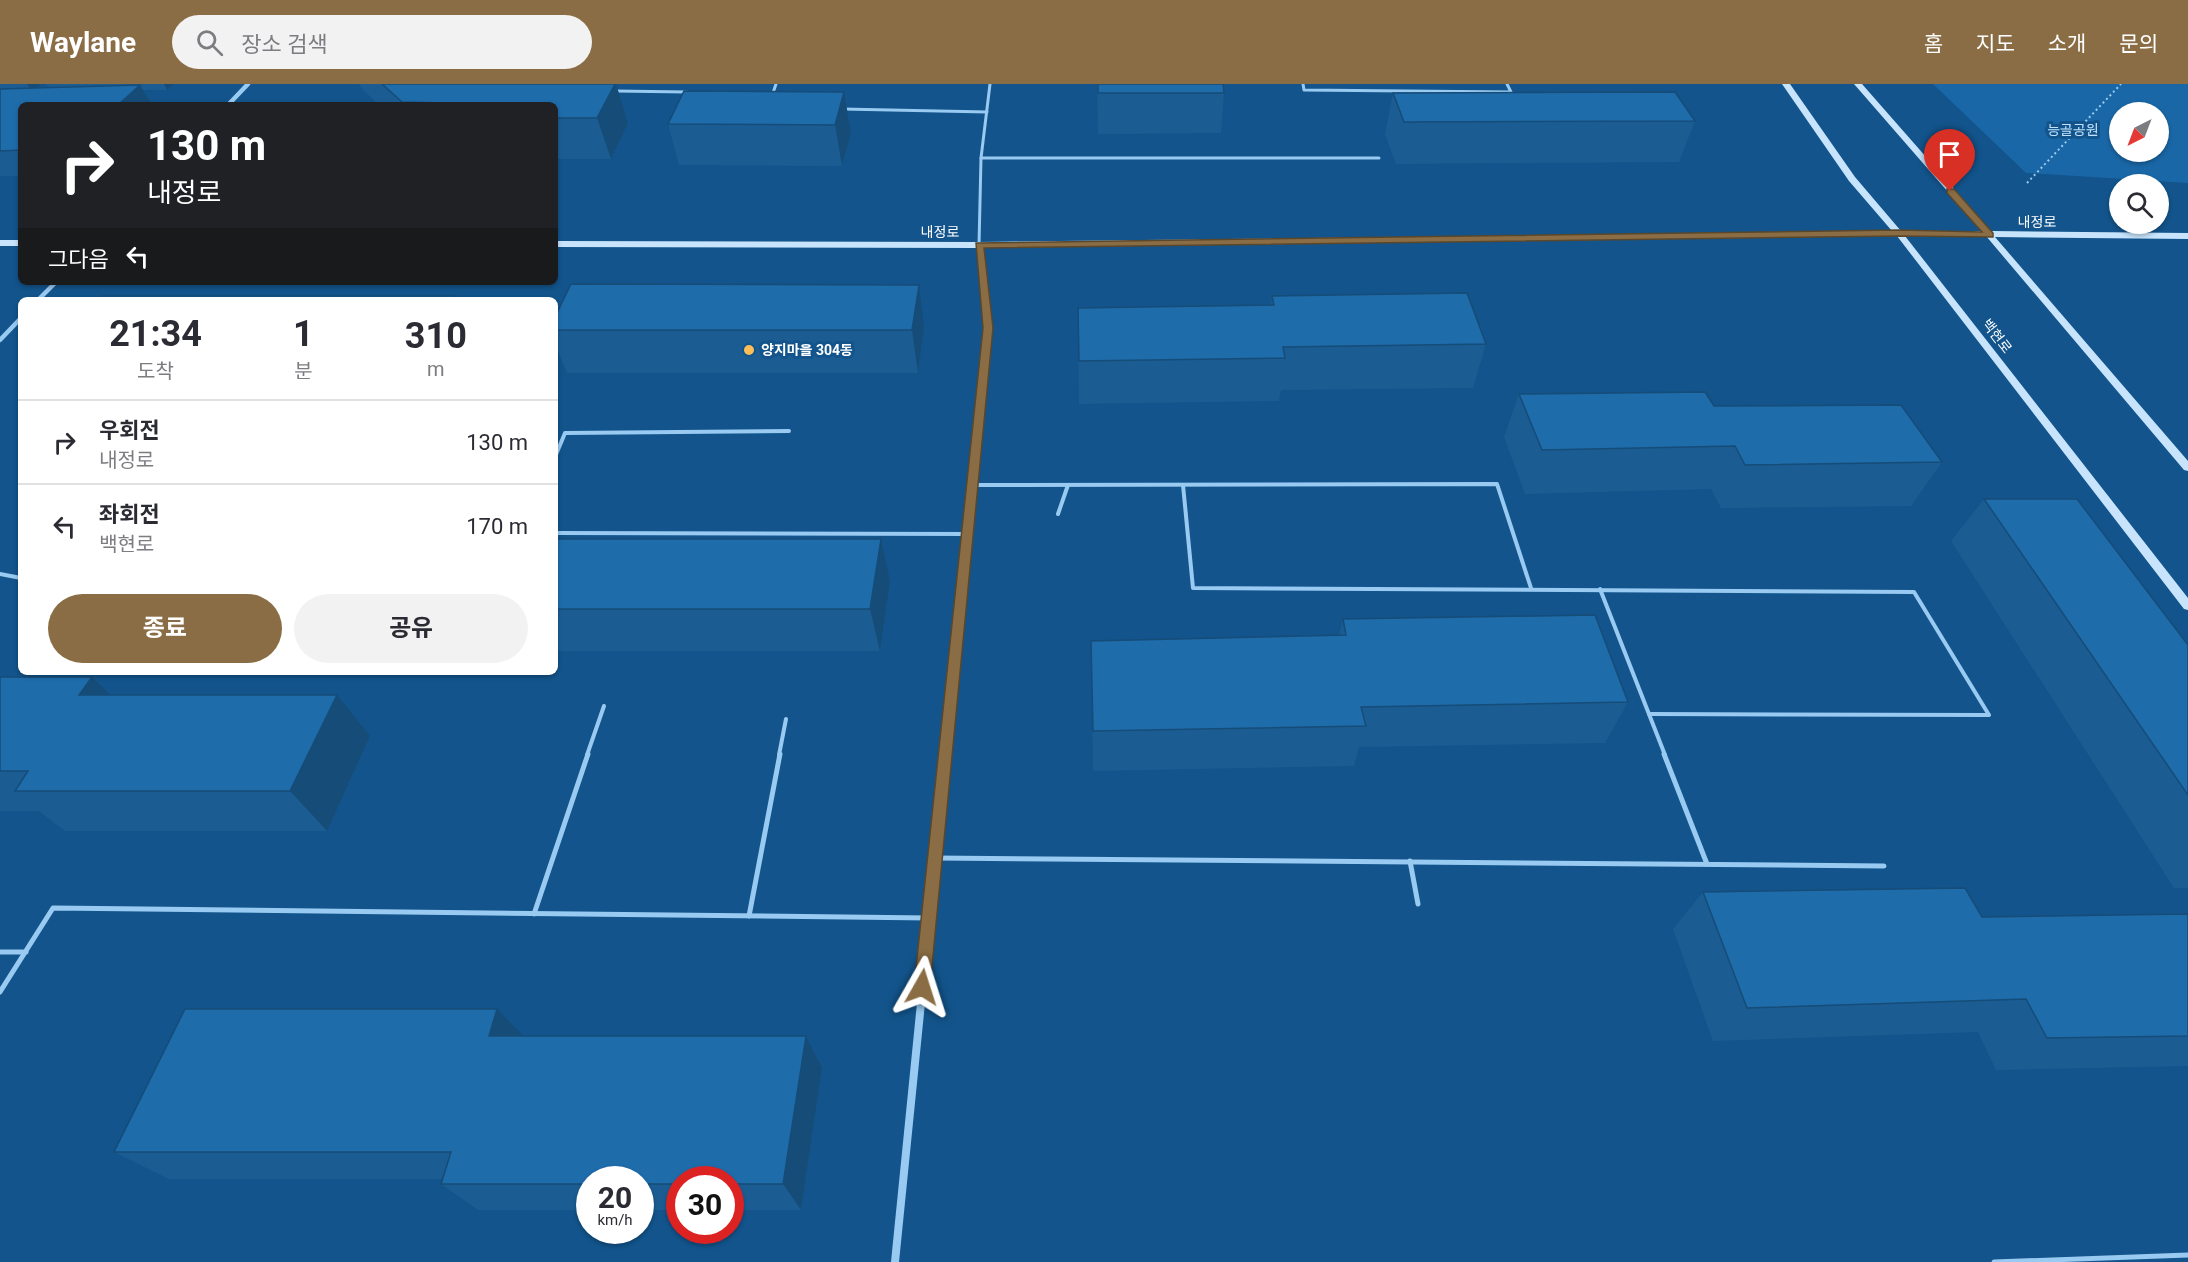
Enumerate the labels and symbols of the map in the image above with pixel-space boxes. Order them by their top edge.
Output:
north arrow [2109,102,2169,162]
park label: 능골공원 [2047,122,2099,138]
pin [1924,129,1975,191]
street label: 내정로 [2018,214,2056,230]
street label: 내정로 [921,224,959,240]
street label: 백현로 [1979,316,2015,356]
place label: 양지마을 304동 [761,342,853,358]
marker: 양지마을 304동 [742,343,756,357]
position arrow [890,955,954,1019]
speed limit sign: 30 [666,1166,744,1244]

